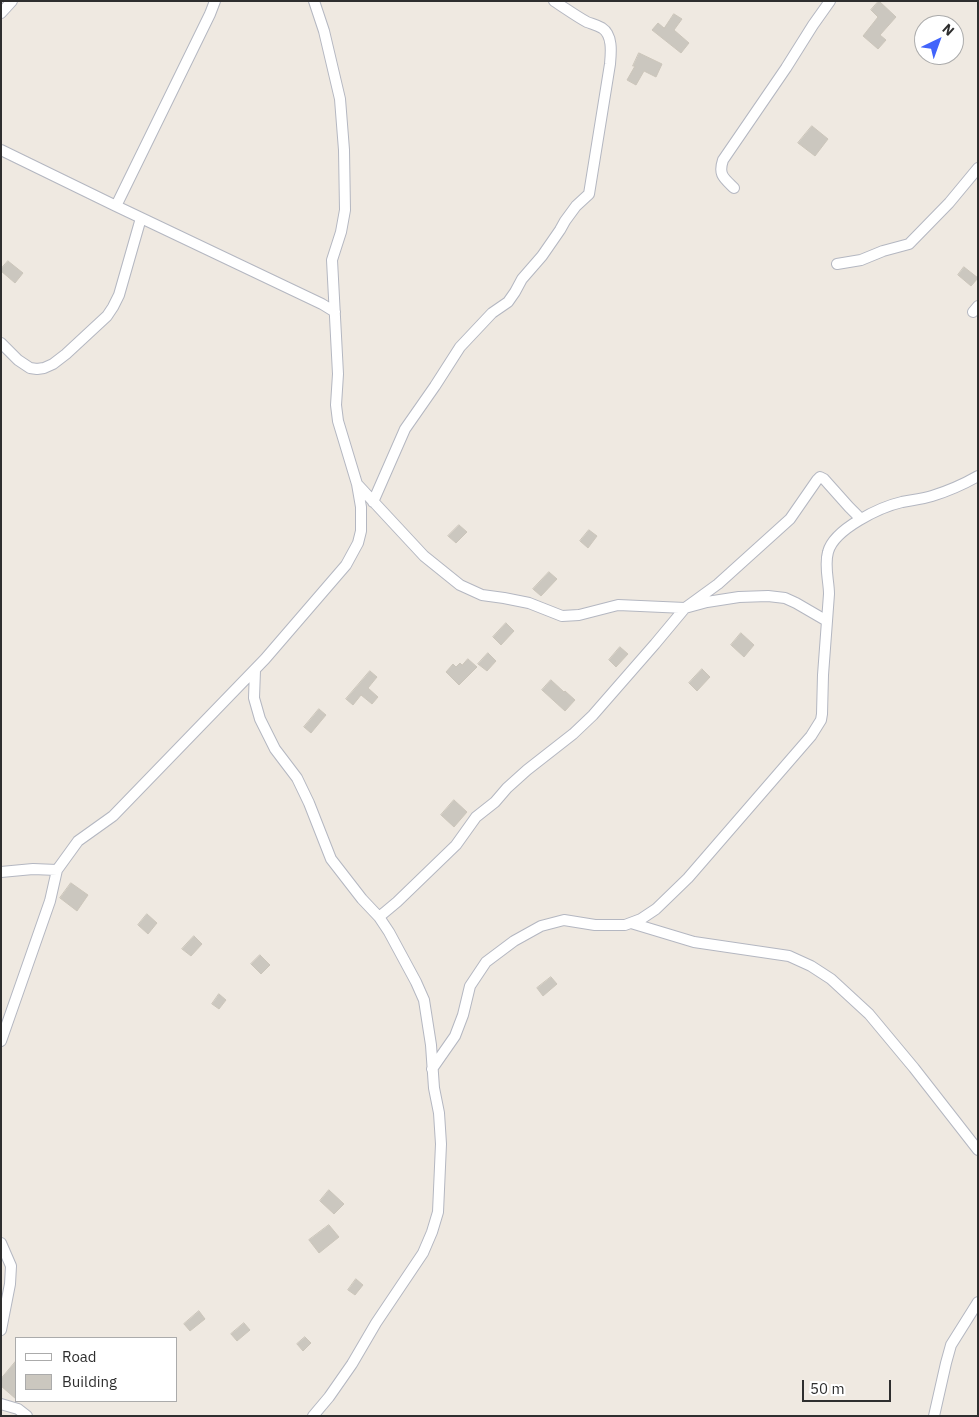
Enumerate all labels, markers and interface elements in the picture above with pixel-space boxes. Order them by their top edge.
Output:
north arrow [914,15,964,65]
text: N [939,20,958,40]
legend [15,1337,178,1402]
text: Road [62,1347,97,1366]
scale bar [804,1370,893,1402]
text: Building [62,1372,117,1391]
text: 50 m [810,1379,845,1398]

